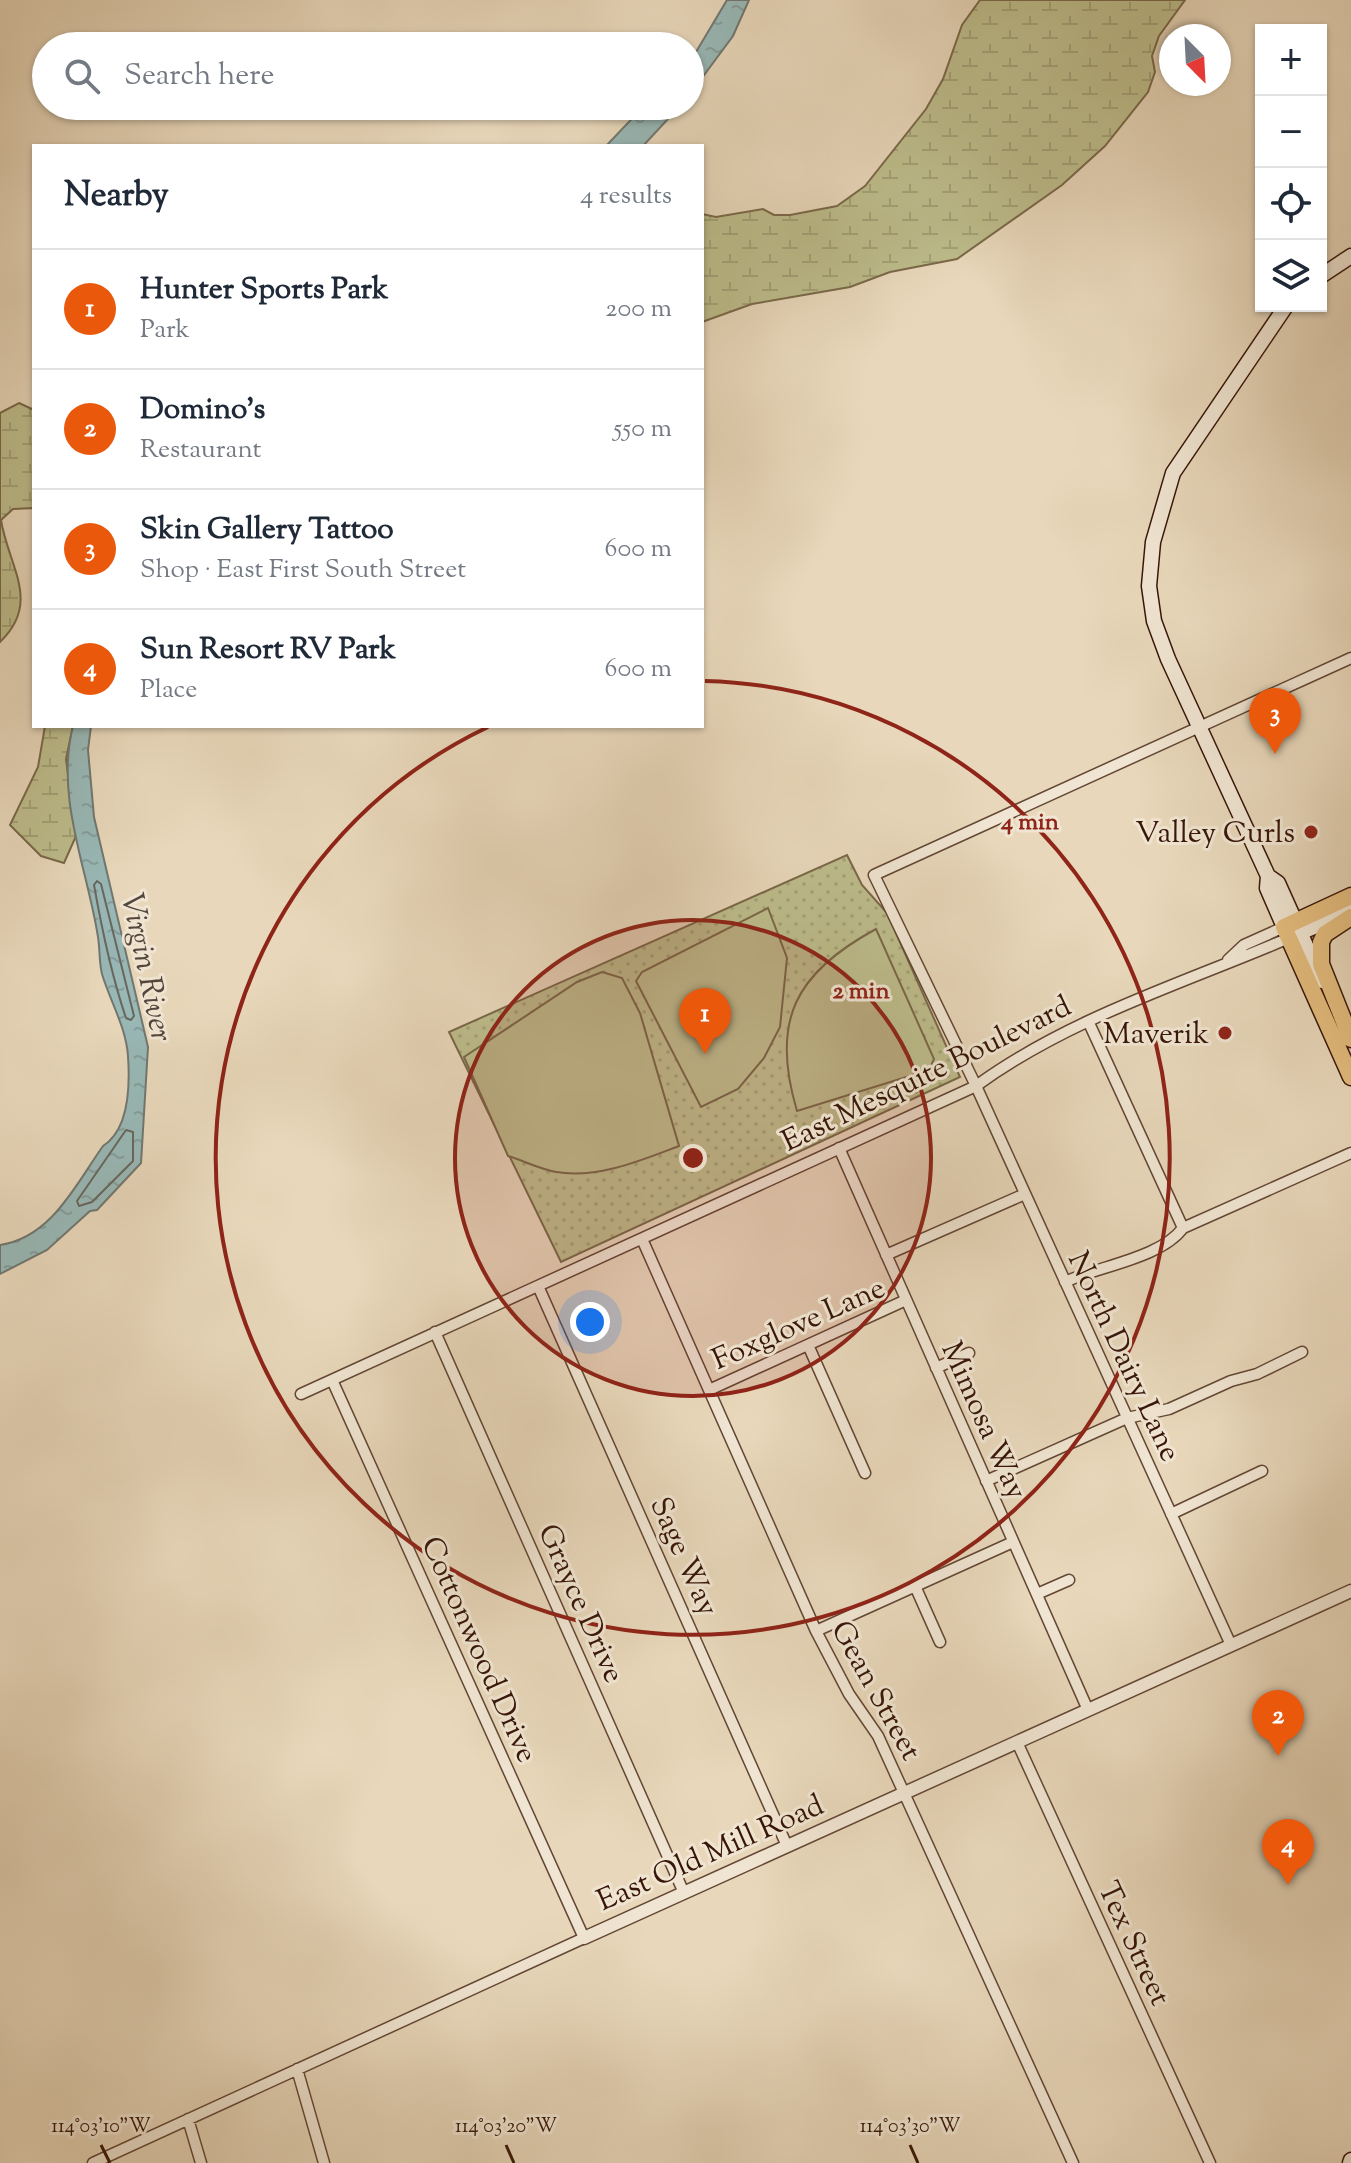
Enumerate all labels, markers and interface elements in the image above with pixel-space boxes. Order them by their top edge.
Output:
north arrow [1159,24,1231,96]
map controls [1255,24,1327,312]
button: + [1255,24,1327,96]
search box [32,32,704,120]
icon: search [60,54,104,98]
text: Search here [124,55,274,98]
button: − [1255,96,1327,168]
button: locate [1255,168,1327,240]
text: Nearby [64,172,169,221]
text: 4 results [580,178,672,215]
button: layers [1255,240,1327,312]
text: Hunter Sports Park [140,269,388,312]
text: 1 [86,291,94,328]
text: 200 m [605,291,672,328]
text: Park [140,312,190,349]
text: Domino's [140,389,265,432]
text: 2 [84,411,96,448]
text: 550 m [613,411,672,448]
text: Restaurant [140,432,261,469]
text: Skin Gallery Tattoo [140,509,394,552]
text: 3 [85,531,95,568]
text: 600 m [605,531,672,568]
text: Shop · East First South Street [140,552,466,589]
text: Sun Resort RV Park [140,629,396,672]
text: 4 [83,651,97,688]
text: 600 m [605,651,672,688]
text: Place [140,672,197,709]
pin: 3 [1249,688,1301,754]
text: 4 min [1000,806,1060,840]
place label: Valley Curls [1135,813,1295,856]
marker: Valley Curls [1302,823,1320,841]
water label: Virgin River [107,889,183,1046]
text: 2 min [832,975,890,1009]
street label: East Mesquite Boulevard [775,986,1079,1164]
pin: 1 [679,988,731,1054]
place label: Maverik [1103,1014,1209,1057]
marker: Maverik [1216,1024,1234,1042]
centre of rings [679,1144,707,1172]
street label: North Dairy Lane [1055,1245,1190,1469]
street label: Foxglove Lane [706,1268,892,1383]
your location [570,1302,610,1342]
street label: Mimosa Way [929,1335,1037,1507]
street label: Sage Way [637,1491,728,1623]
street label: Grayce Drive [526,1518,634,1690]
street label: Cottonwood Drive [409,1530,547,1770]
street label: Gean Street [819,1613,931,1769]
pin: 2 [1252,1690,1304,1756]
street label: East Old Mill Road [591,1785,831,1924]
pin: 4 [1262,1819,1314,1885]
street label: Tex Street [1085,1875,1180,2013]
text: 114°03'10"W [51,2113,151,2142]
text: 114°03'20"W [455,2113,557,2142]
text: 114°03'30"W [860,2113,960,2142]

